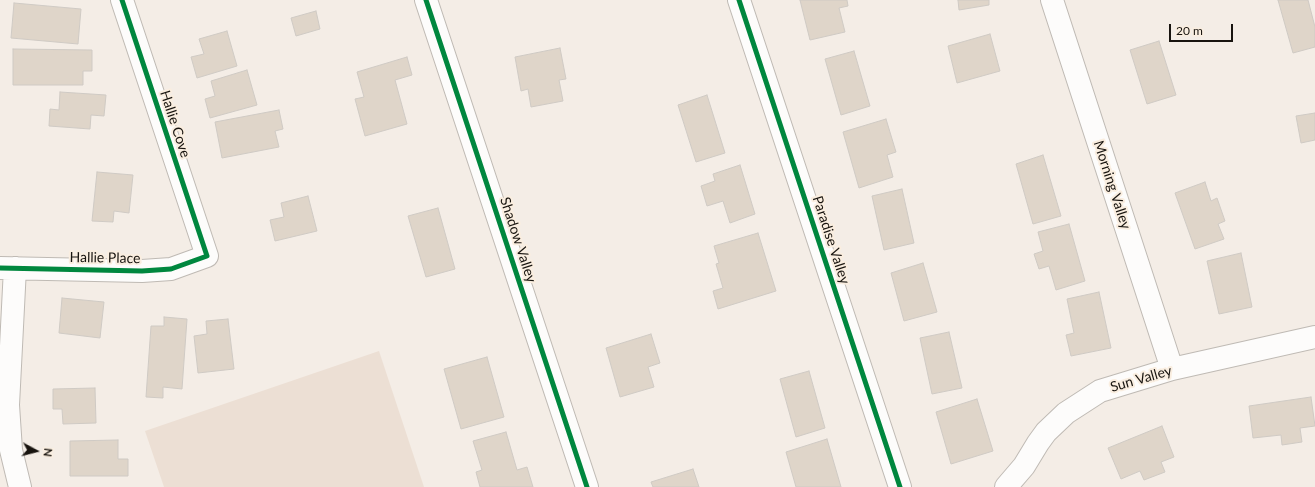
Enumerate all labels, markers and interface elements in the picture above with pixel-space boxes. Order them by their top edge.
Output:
scale bar [1171,16,1235,42]
text: 20 m [1176,23,1203,38]
street label: Hallie Cove [156,88,194,160]
street label: Morning Valley [1090,139,1134,231]
street label: Paradise Valley [809,194,853,286]
street label: Shadow Valley [496,195,540,285]
street label: Hallie Place [69,249,141,267]
street label: Sun Valley [1108,362,1174,396]
north arrow [16,431,56,471]
text: N [41,448,55,458]

